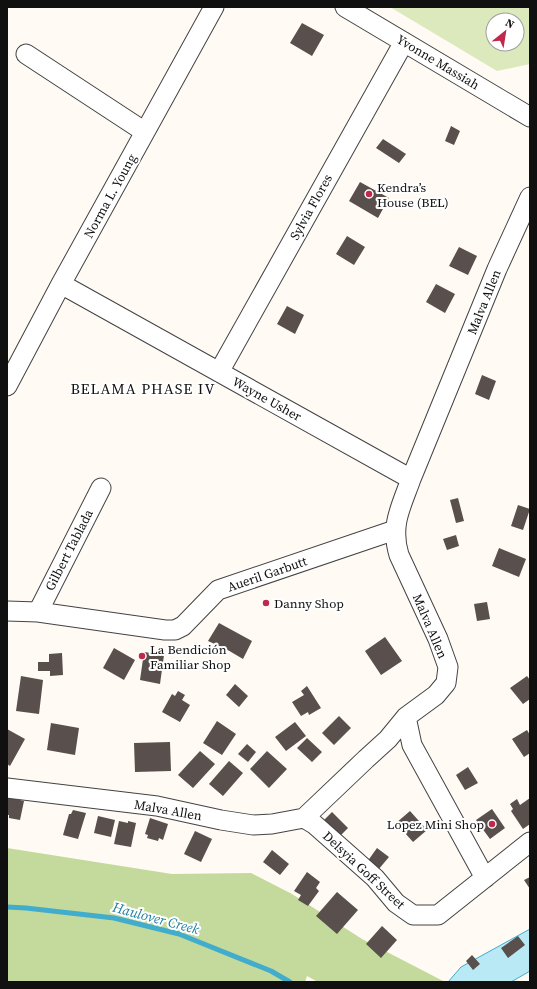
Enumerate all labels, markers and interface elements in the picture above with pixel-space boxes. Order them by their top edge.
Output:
north arrow [485,12,525,52]
text: N [503,15,517,32]
street label: Yvonne Massiah [393,31,483,94]
street label: Norma L. Young [80,151,140,241]
street label: Sylvia Flores [286,171,336,243]
place label: Kendra’s House (BEL) [377,179,449,211]
marker: Kendra’s House (BEL) [364,189,374,199]
street label: Malva Allen [463,267,505,337]
street label: Wayne Usher [229,373,305,425]
district label: BELAMA PHASE IV [70,378,216,399]
street label: Gilbert Tablada [41,506,97,594]
street label: Aueril Garbutt [225,552,310,596]
street label: Malva Allen [409,591,451,661]
place label: Danny Shop [274,595,344,612]
marker: Danny Shop [261,598,271,608]
place label: La Bendición Familiar Shop [150,641,231,673]
marker: La Bendición Familiar Shop [137,651,147,661]
street label: Malva Allen [133,796,203,824]
place label: Lopez Mini Shop [387,816,484,833]
marker: Lopez Mini Shop [487,819,497,829]
street label: Delsyia Goff Street [319,827,409,913]
water label: Haulover Creek [110,897,202,939]

